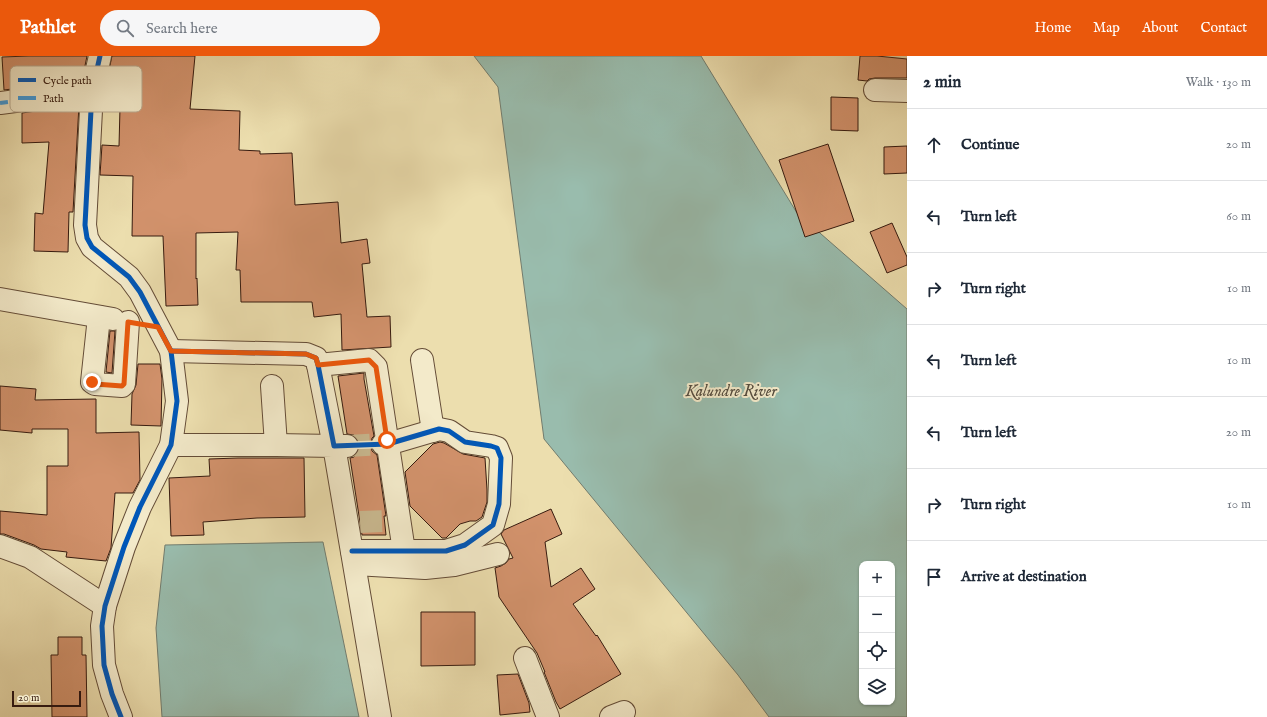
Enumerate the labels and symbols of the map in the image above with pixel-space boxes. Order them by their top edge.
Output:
legend [10,66,142,112]
text: Cycle path [43,74,92,88]
text: Path [43,92,64,106]
route end [83,373,101,391]
water label: Kalundre River [684,382,778,402]
route start [378,431,396,449]
scale bar [12,689,81,708]

